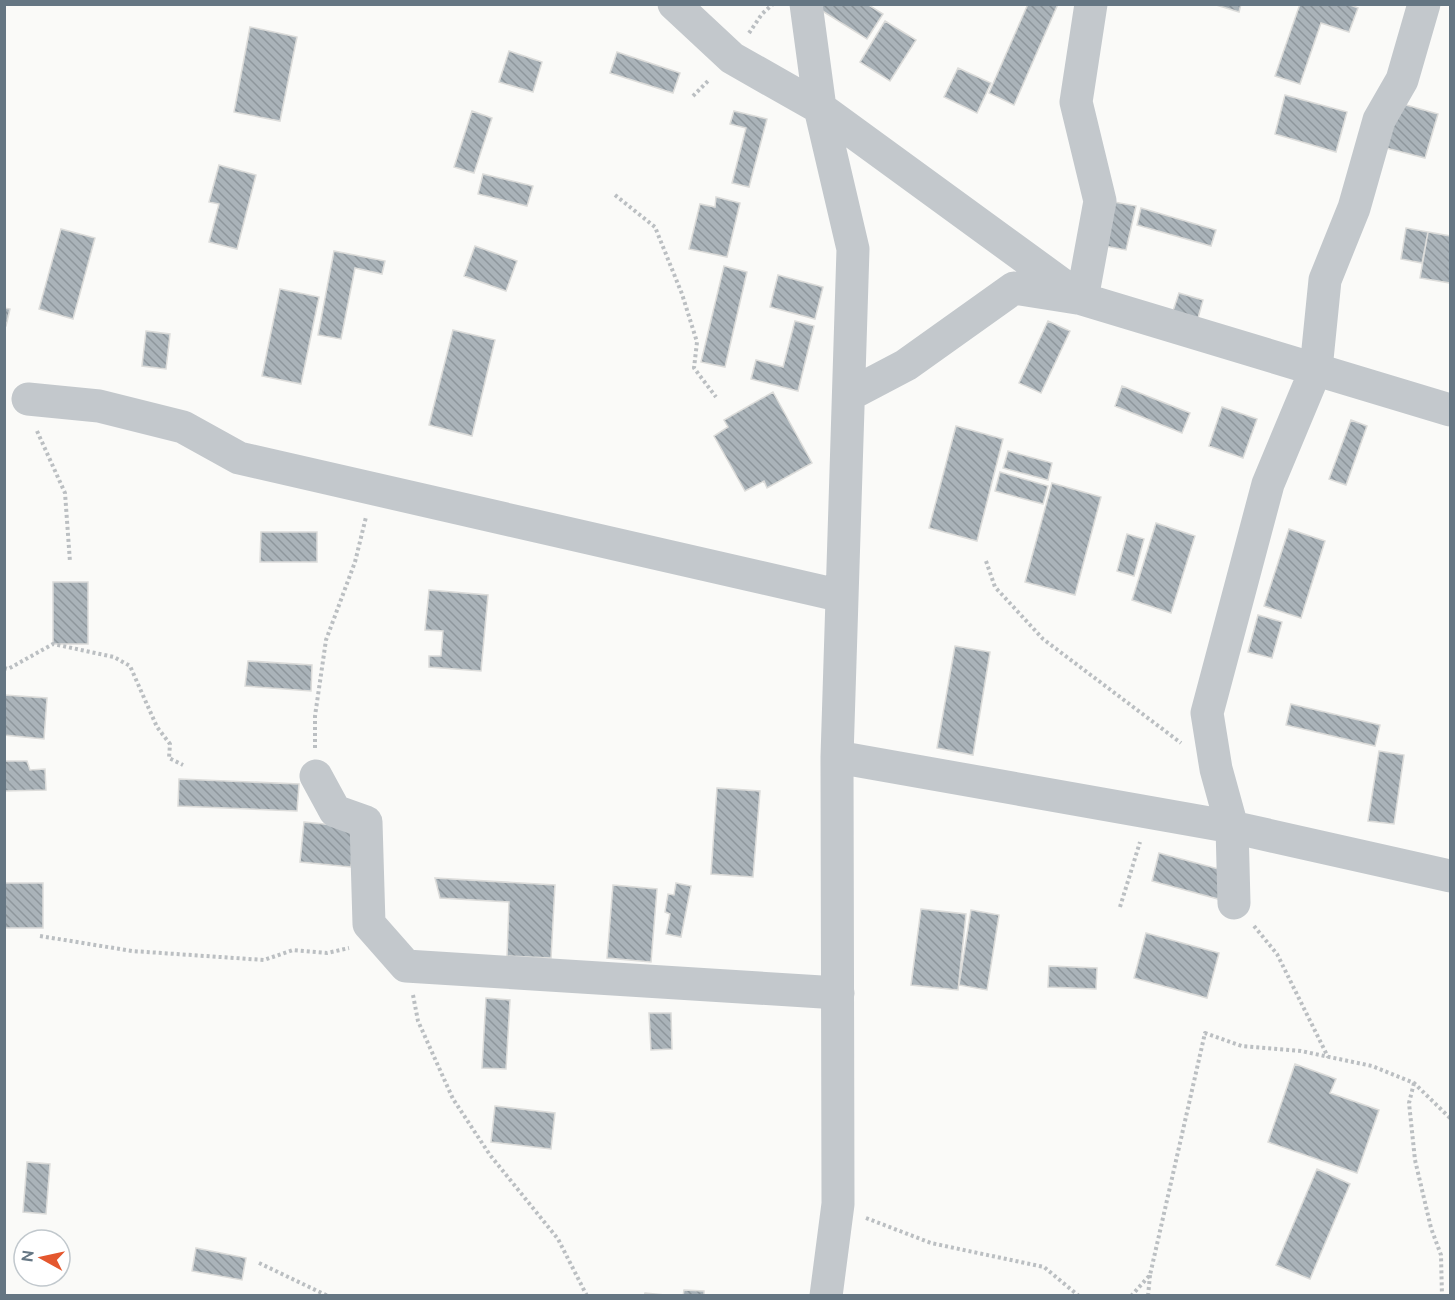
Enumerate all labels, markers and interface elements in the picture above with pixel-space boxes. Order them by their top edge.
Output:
north arrow [12,1228,72,1288]
text: N [17,1249,37,1263]

